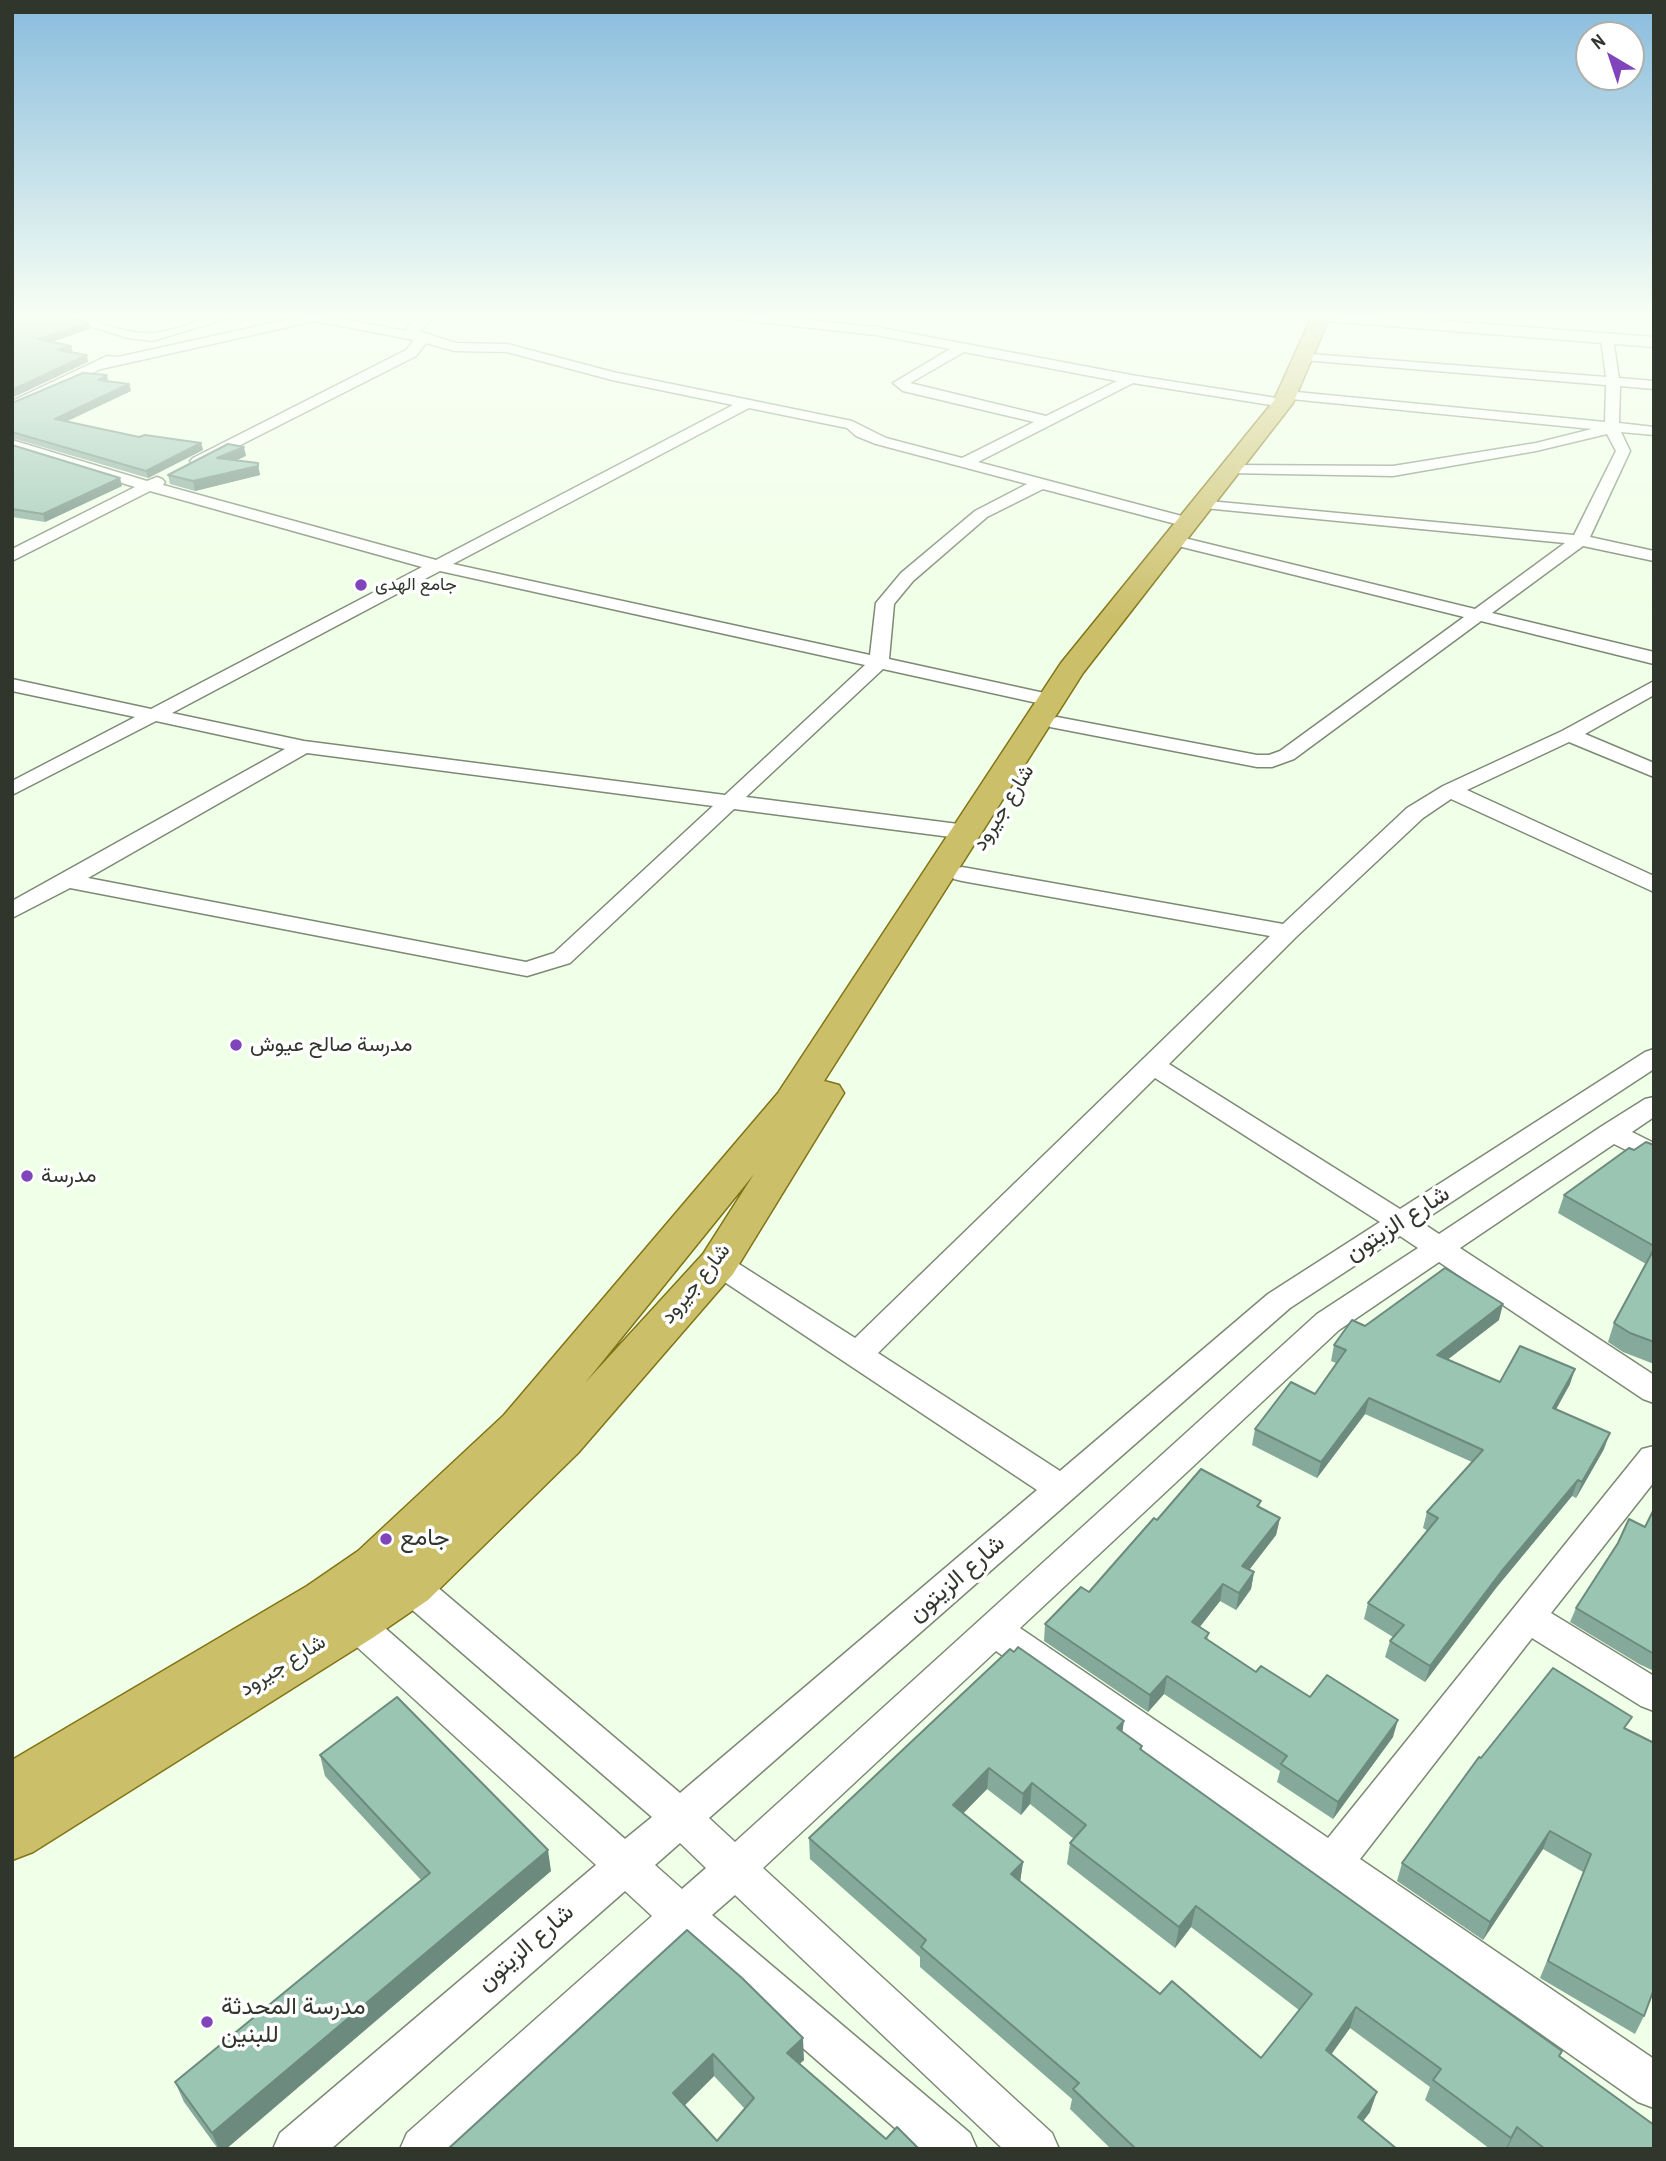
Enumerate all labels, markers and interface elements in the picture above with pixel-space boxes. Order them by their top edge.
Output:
north arrow [1575,21,1645,91]
text: N [1585,28,1611,55]
place label: جامع الهدى [375,574,457,596]
marker: جامع الهدى [353,577,369,593]
street label: شارع جيرود [968,760,1040,856]
place label: مدرسة صالح عيوش [250,1032,412,1058]
marker: مدرسة صالح عيوش [228,1037,244,1053]
place label: مدرسة [41,1163,96,1189]
marker: مدرسة [19,1168,35,1184]
street label: شارع الزيتون [1340,1180,1456,1268]
street label: شارع جيرود [656,1239,736,1329]
place label: جامع [400,1525,450,1553]
street label: شارع الزيتون [903,1529,1011,1629]
marker: جامع [378,1531,394,1547]
street label: شارع جيرود [235,1630,331,1702]
street label: شارع الزيتون [472,1898,580,1998]
place label: مدرسة المحدثة للبنين [221,1994,365,2050]
marker: مدرسة المحدثة للبنين [199,2014,215,2030]

